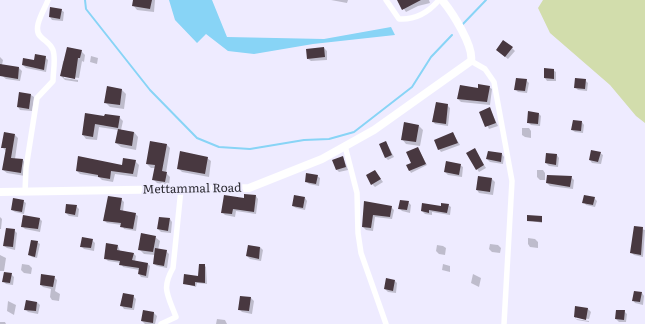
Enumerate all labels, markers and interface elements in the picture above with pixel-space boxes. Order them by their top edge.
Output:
street label: Mettammal Road [142,181,242,197]

